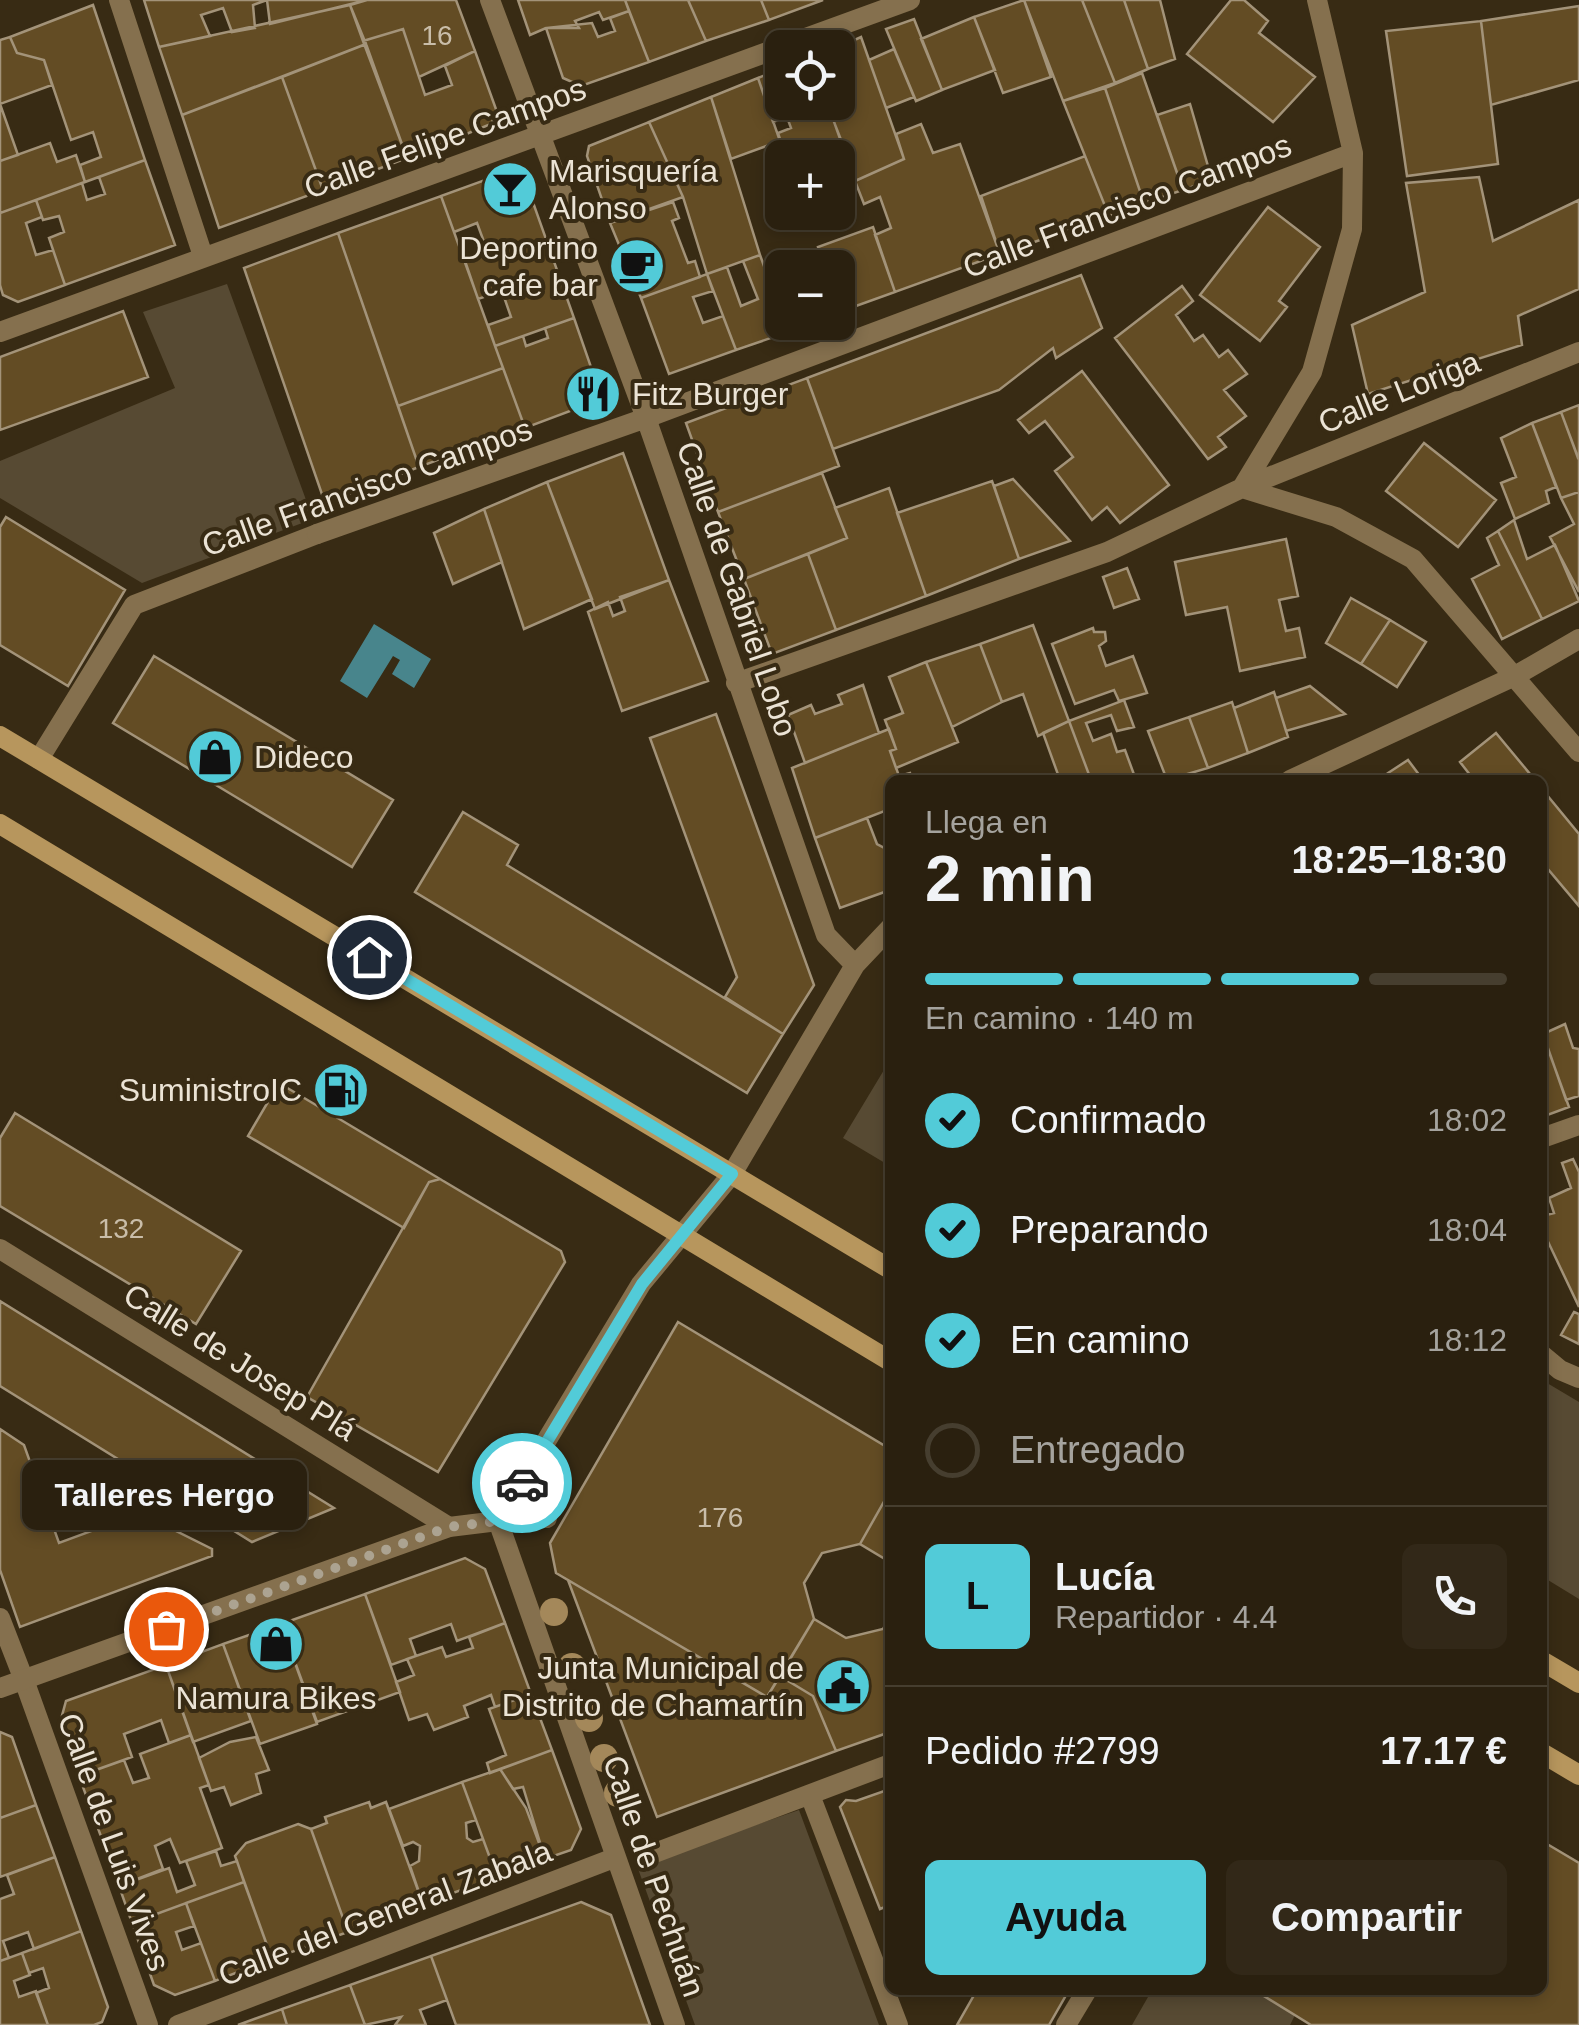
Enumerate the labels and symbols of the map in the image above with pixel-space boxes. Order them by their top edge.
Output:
house number: 16 [421,20,453,51]
street label: Calle Felipe Campos [299,70,591,206]
street label: Calle Francisco Campos [958,127,1296,285]
place label: Marisquería Alonso [549,153,718,226]
bar icon: Marisquería Alonso [480,159,540,219]
place label: Deportino cafe bar [459,230,598,303]
cafe icon: Deportino cafe bar [607,236,667,296]
street label: Calle Loriga [1313,343,1485,441]
restaurant icon: Fitz Burger [563,364,623,424]
place label: Fitz Burger [632,376,789,412]
street label: Calle Francisco Campos [197,410,537,564]
street label: Calle de Gabriel Lobo [670,437,804,741]
shop icon: Dideco [185,727,245,787]
place label: Dideco [254,739,354,775]
pin [327,915,412,1000]
fuel station icon: SuministroIC [311,1060,371,1120]
place label: SuministroIC [119,1072,302,1108]
house number: 132 [98,1213,144,1244]
street label: Calle de Josep Plá [117,1276,363,1448]
courier [472,1433,572,1533]
callout: Talleres Hergo [24,1459,308,1529]
house number: 176 [697,1502,743,1533]
pin [124,1587,209,1672]
shop icon: Namura Bikes [246,1614,306,1674]
place label: Junta Municipal de Distrito de Chamartín [502,1650,804,1723]
public building icon: Junta Municipal de Distrito de Chamartín [813,1656,873,1716]
place label: Namura Bikes [176,1680,376,1716]
street label: Calle de Luis Vives [51,1708,177,1976]
street label: Calle de Pechuán [596,1751,712,2001]
street label: Calle del General Zabala [213,1833,557,1993]

